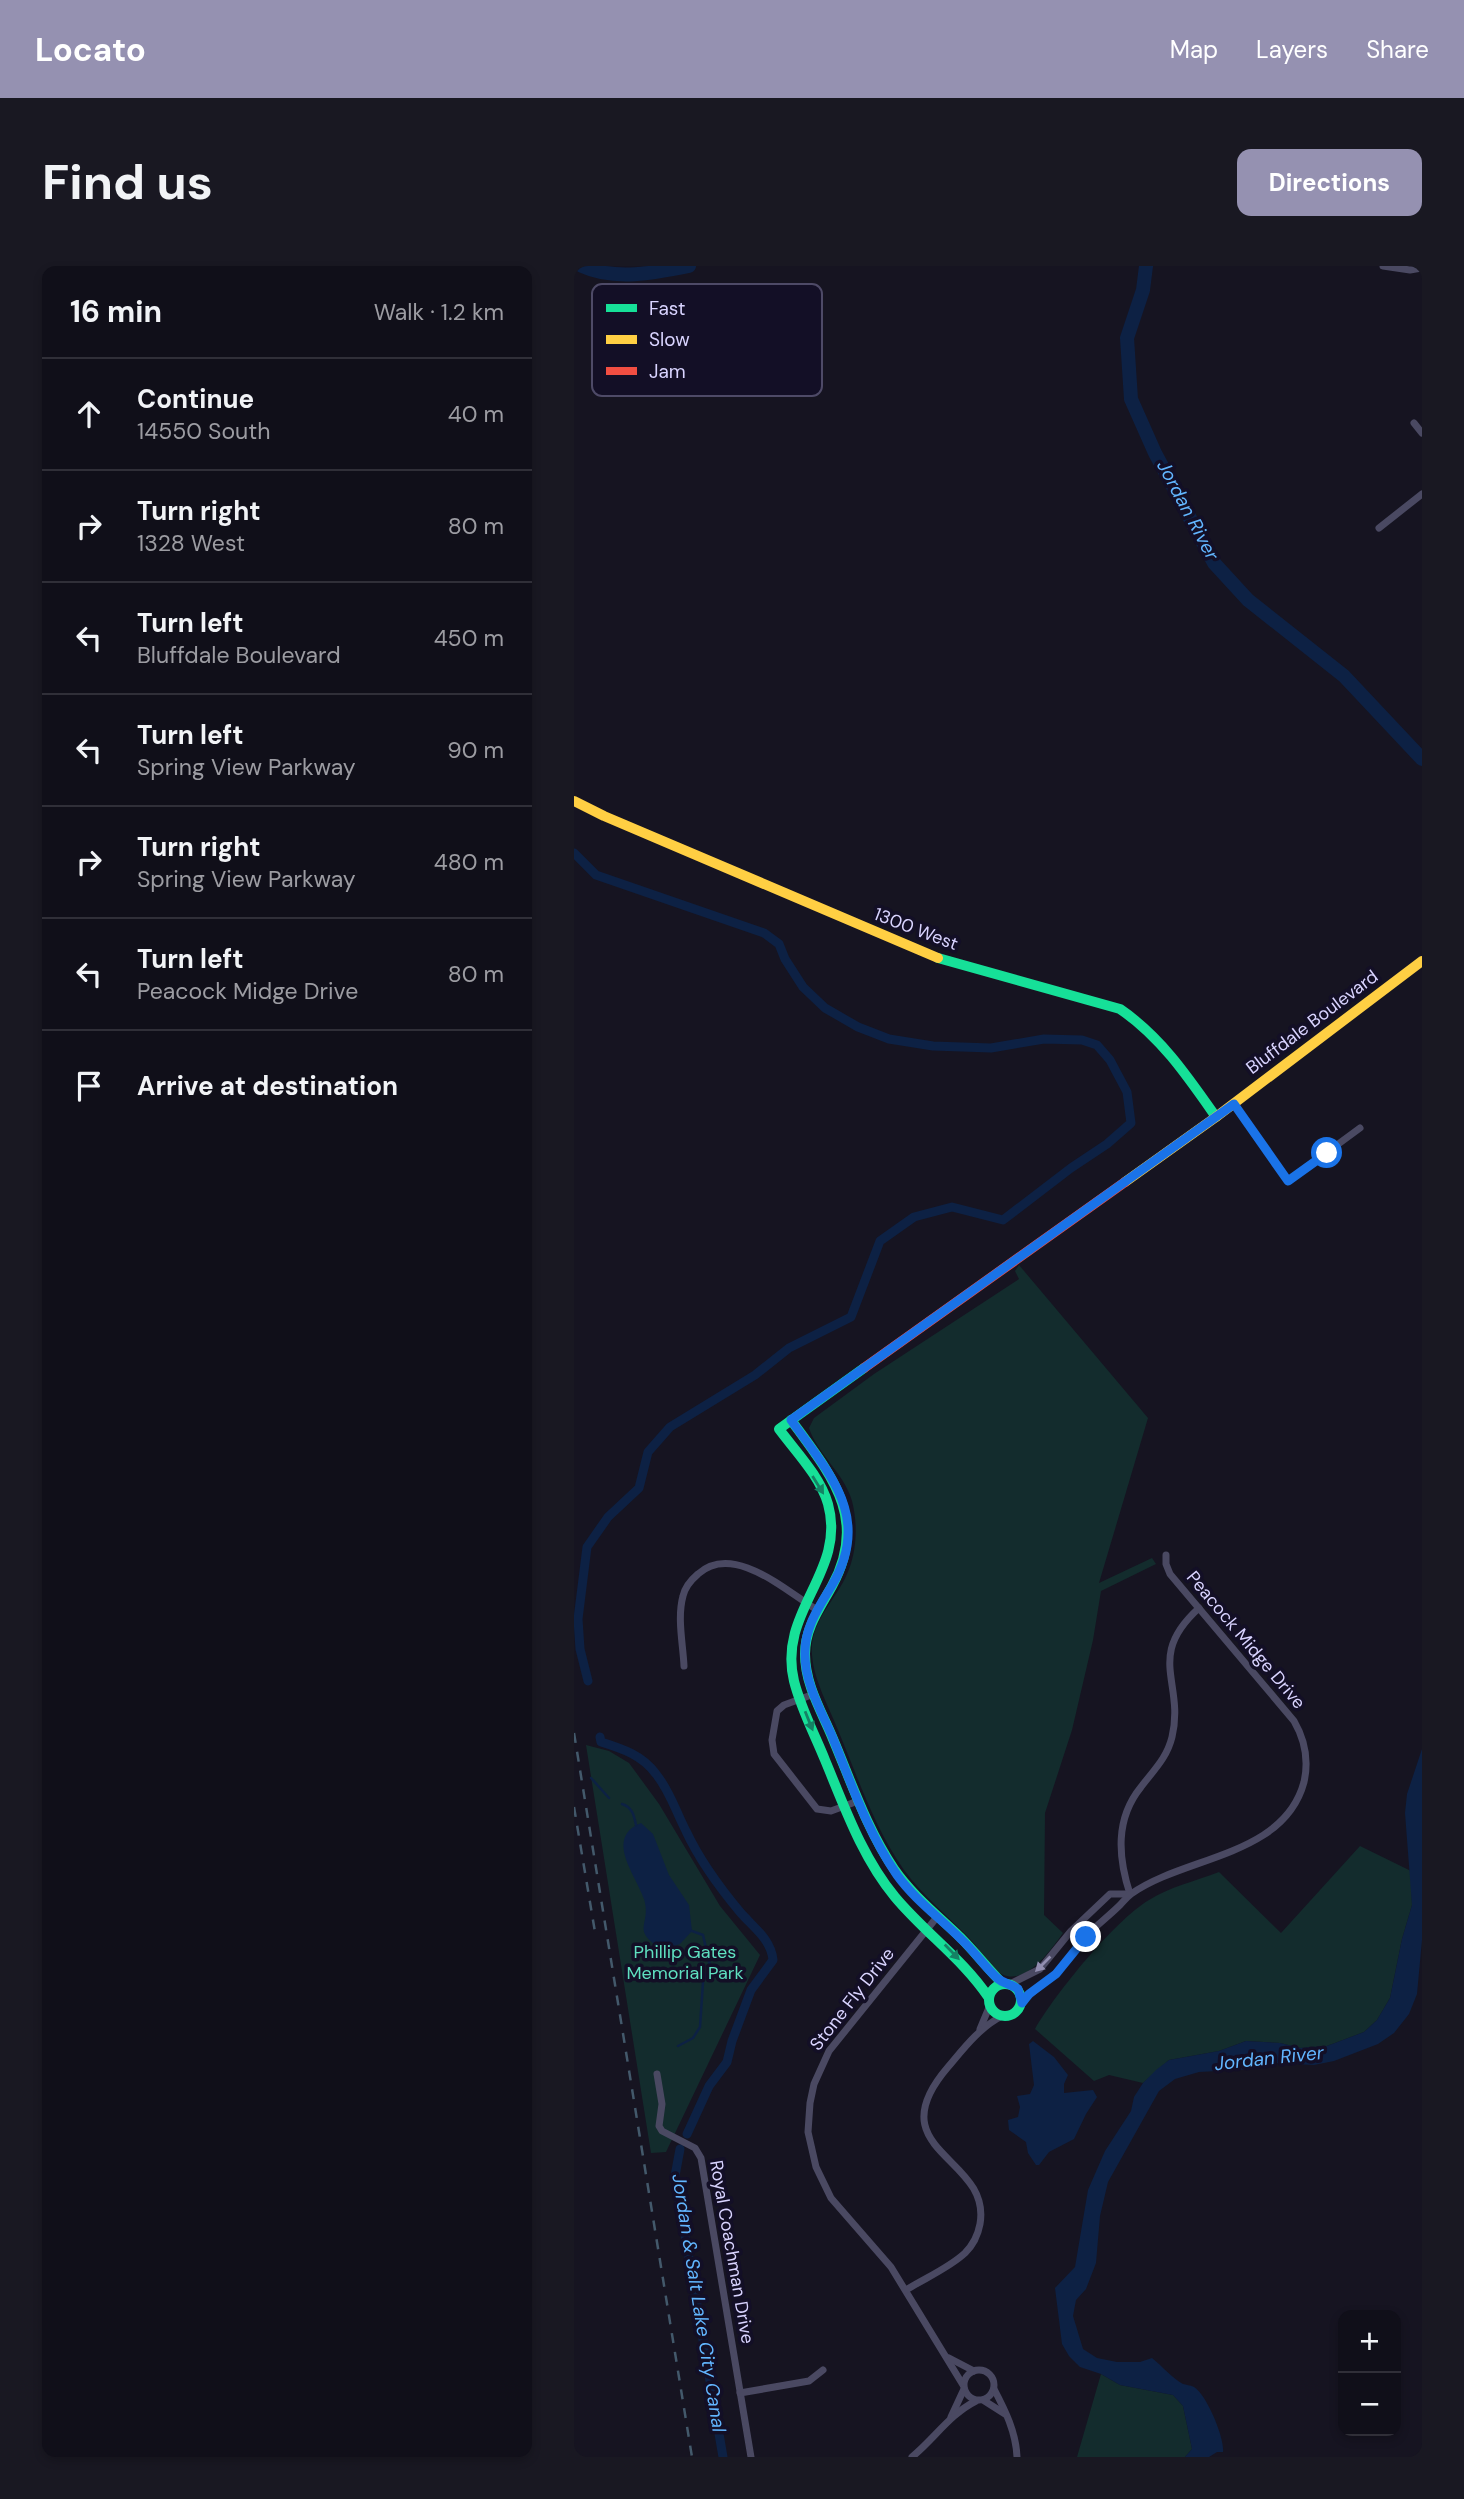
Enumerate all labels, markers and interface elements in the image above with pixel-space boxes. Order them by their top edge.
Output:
text: Locato [35,28,146,71]
text: Map [1170,34,1218,65]
text: Layers [1256,34,1328,65]
text: Share [1366,34,1429,65]
button: Directions [1237,149,1422,216]
text: Find us [42,150,213,214]
legend [592,284,822,396]
text: 16 min [70,292,162,331]
text: Fast [649,296,685,321]
text: Walk · 1.2 km [374,297,504,327]
text: Slow [649,327,690,352]
text: Jam [649,359,686,384]
text: Continue [137,382,254,416]
icon: ahead [70,395,108,433]
text: 40 m [448,399,504,429]
text: 14550 South [137,416,270,446]
water label: Jordan River [1151,456,1225,565]
text: Turn right [137,494,261,528]
icon: right [70,507,108,545]
text: 80 m [448,511,504,541]
text: 1328 West [137,528,245,558]
text: Turn left [137,606,244,640]
icon: left [70,619,108,657]
text: 450 m [434,623,504,653]
text: Bluffdale Boulevard [137,640,341,670]
text: Turn left [137,718,244,752]
icon: left [70,731,108,769]
text: 90 m [447,735,504,765]
text: Spring View Parkway [137,752,356,782]
text: Turn right [137,830,261,864]
icon: right [70,843,108,881]
text: 480 m [434,847,504,877]
text: Spring View Parkway [137,864,356,894]
street label: 1300 West [871,902,961,956]
text: Turn left [137,942,244,976]
icon: left [70,955,108,993]
text: 80 m [448,959,504,989]
street label: Bluffdale Boulevard [1241,964,1383,1080]
text: Peacock Midge Drive [137,976,358,1006]
icon: arrive [70,1067,108,1105]
text: Arrive at destination [137,1069,398,1103]
route start [1311,1137,1342,1168]
one-way arrow [812,1475,825,1494]
street label: Peacock Midge Drive [1181,1566,1311,1714]
one-way arrow [804,1710,815,1731]
route end [1070,1921,1101,1952]
park label: Phillip Gates Memorial Park [626,1940,744,1985]
street label: Stone Fly Drive [804,1943,900,2055]
one-way arrow [944,1943,960,1960]
one-way arrow [1035,1955,1051,1972]
water label: Jordan River [1213,2040,1326,2076]
street label: Royal Coachman Drive [704,2158,760,2346]
water label: Jordan & Salt Lake City Canal [666,2172,732,2435]
map controls [1338,2310,1401,2436]
button: + [1338,2310,1401,2373]
button: − [1338,2373,1401,2436]

